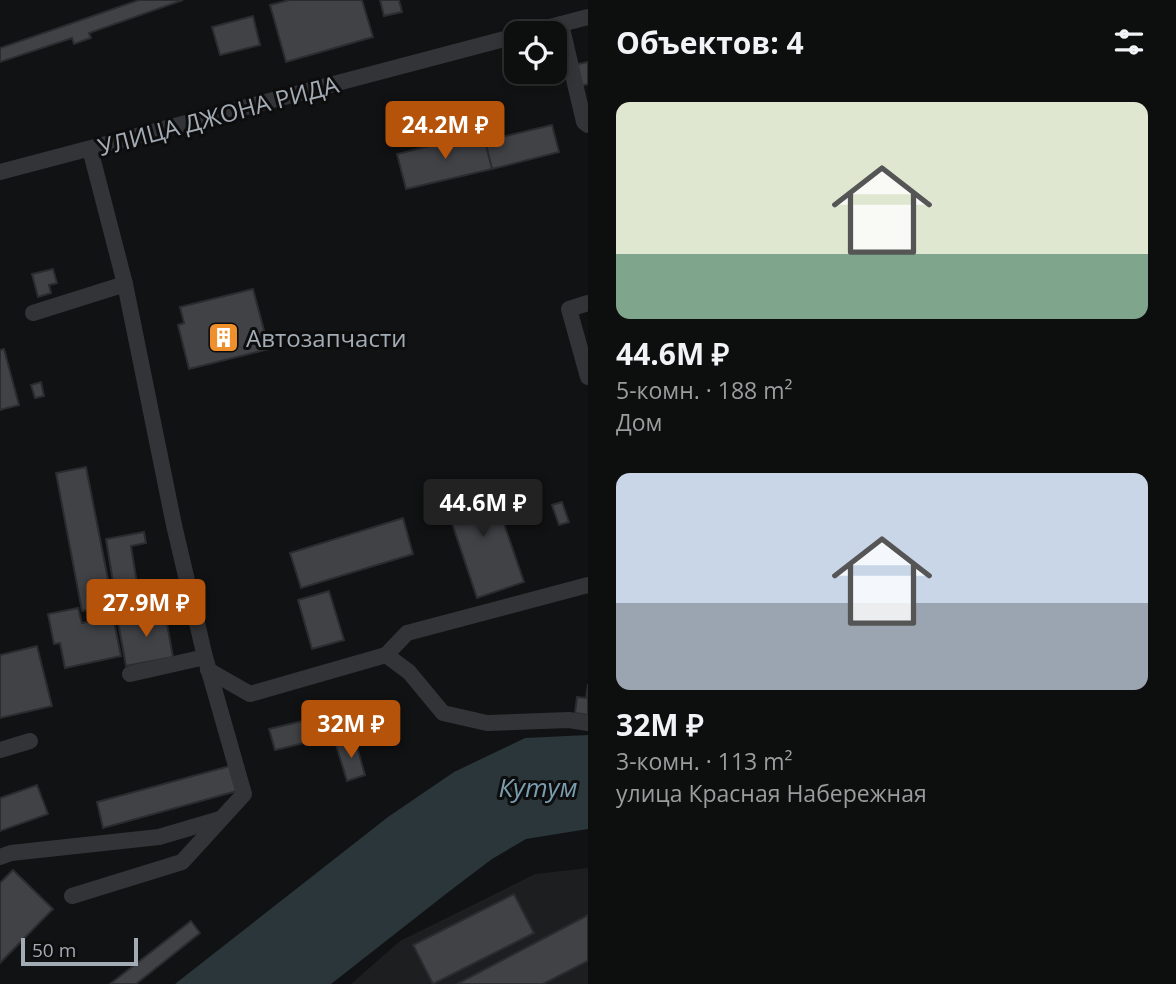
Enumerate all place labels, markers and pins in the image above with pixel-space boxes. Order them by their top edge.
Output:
pin: 24.2M ₽ [380,102,510,161]
building icon: Автозапчасти [206,320,240,354]
place label: Автозапчасти [246,321,406,354]
pin: 44.6M ₽ [418,480,548,539]
pin: 27.9M ₽ [81,580,211,639]
pin: 32M ₽ [302,700,400,760]

